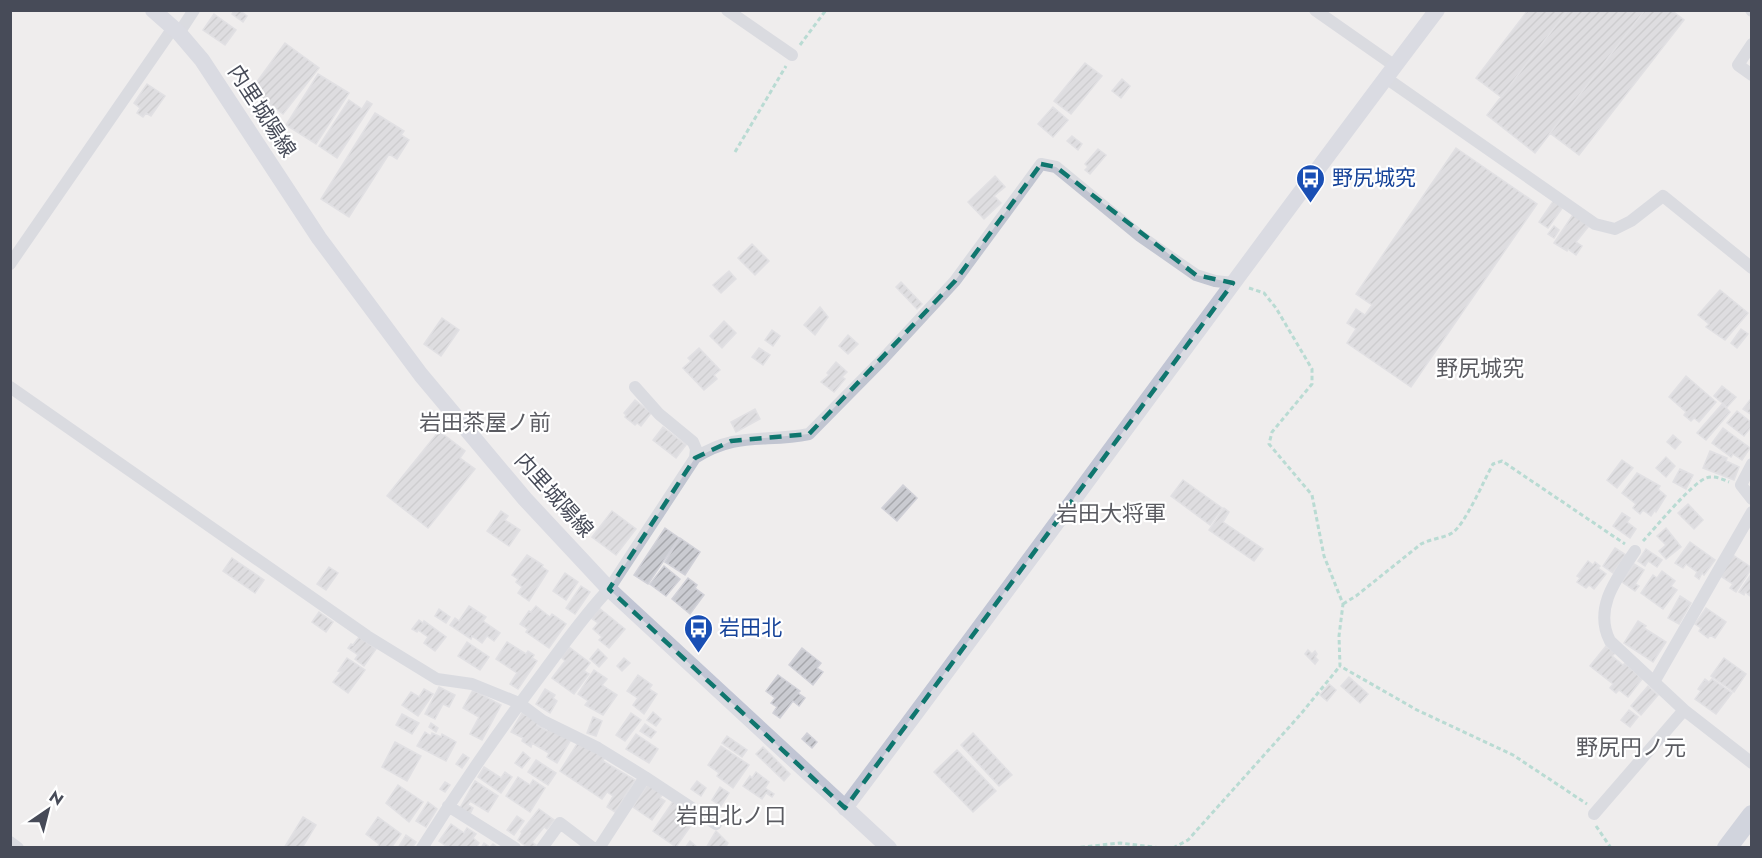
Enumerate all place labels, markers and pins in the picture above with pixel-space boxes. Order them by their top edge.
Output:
bus stop icon: 野尻城究 [1295,162,1327,204]
place label: 野尻城究 [1332,163,1416,193]
bus stop icon: 岩田北 [682,612,714,654]
place label: 岩田北 [719,613,782,643]

